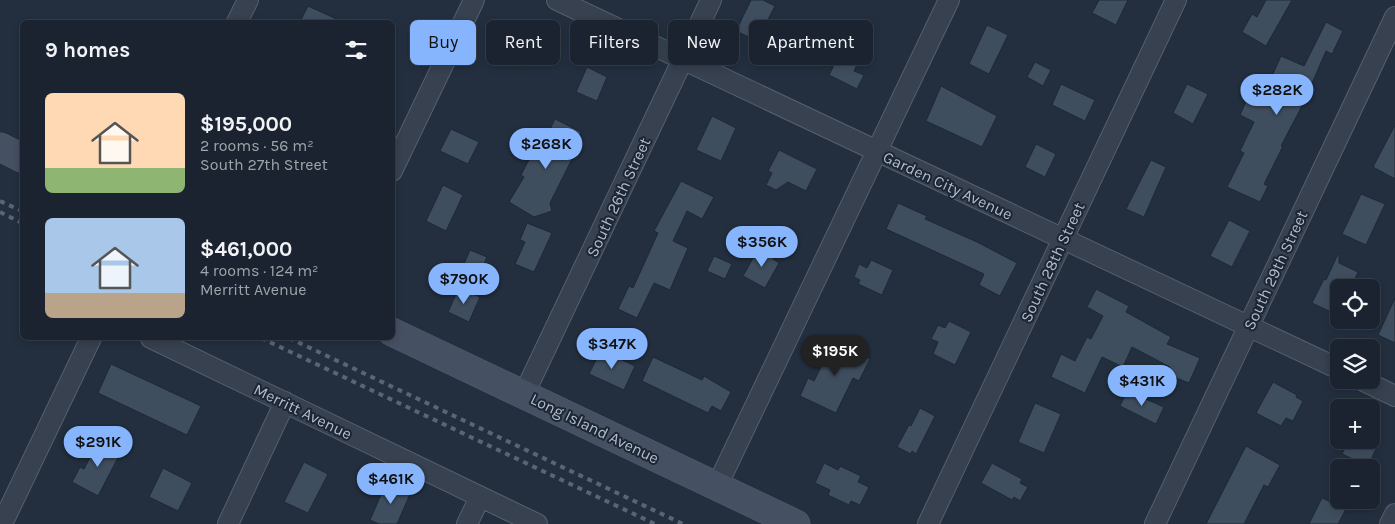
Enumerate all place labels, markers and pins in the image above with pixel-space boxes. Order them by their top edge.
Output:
pin: $282K [1242,74,1312,116]
pin: $268K [511,128,581,170]
pin: $356K [727,226,797,268]
pin: $790K [429,262,499,305]
pin: $347K [577,328,647,370]
pin: $195K [800,334,870,377]
pin: $431K [1107,364,1177,407]
pin: $291K [63,426,133,468]
pin: $461K [356,462,426,505]

